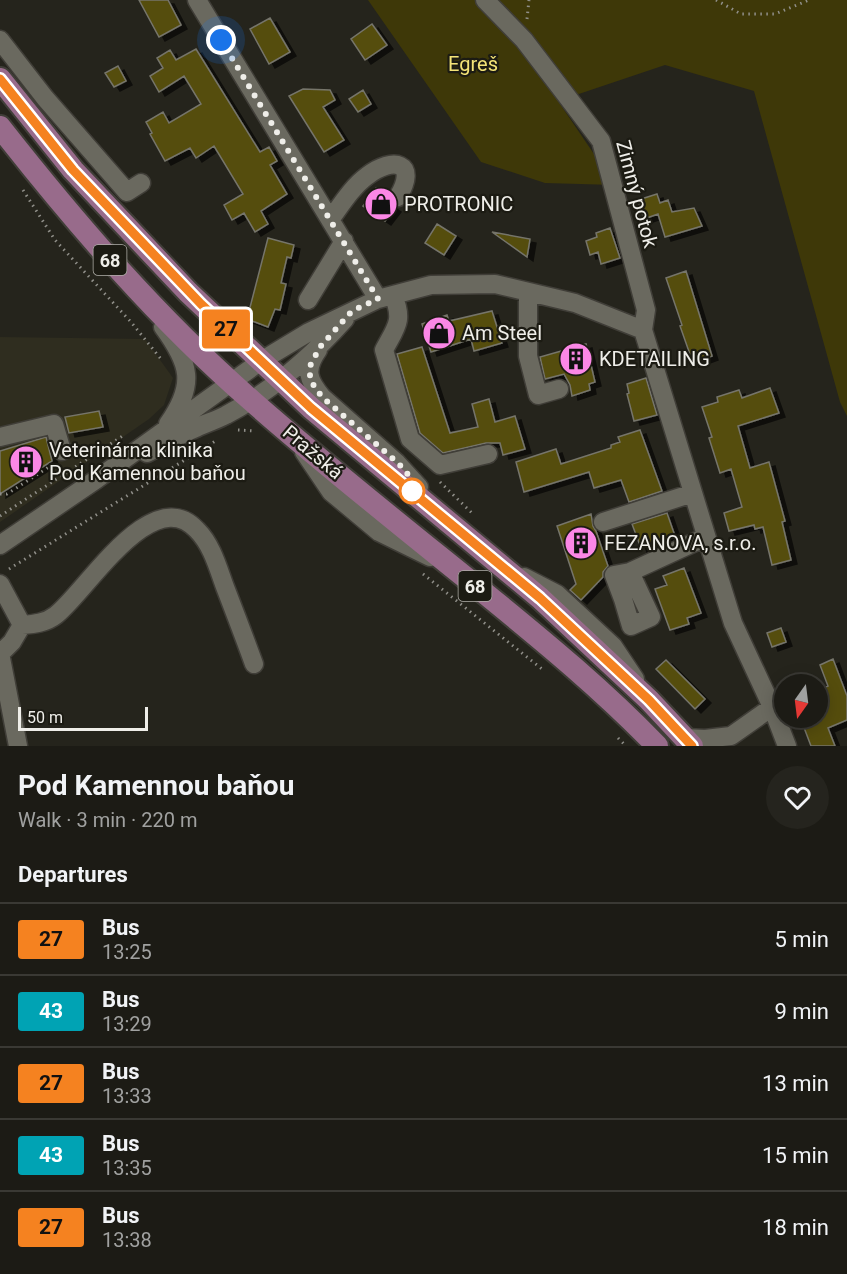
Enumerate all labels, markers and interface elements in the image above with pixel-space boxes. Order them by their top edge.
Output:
your location [206,25,236,55]
park label: Egreš [448,52,498,76]
street label: Zimný potok [611,138,663,251]
shop icon: PROTRONIC [363,186,399,222]
place label: PROTRONIC [404,192,513,216]
road number: 68 [94,245,126,275]
line badge: 27 [199,310,253,348]
shop icon: Am Steel [421,315,457,351]
text: 27 [214,317,238,341]
place label: Am Steel [462,321,542,345]
building icon: KDETAILING [558,341,594,377]
place label: KDETAILING [599,347,710,371]
street label: Pražská [278,420,348,484]
place label: Veterinárna klinika Pod Kamennou baňou [49,438,246,485]
building icon: Veterinárna klinika Pod Kamennou baňou [8,444,44,480]
unlabelled marker [399,478,425,504]
building icon: FEZANOVA, s.r.o. [563,525,599,561]
place label: FEZANOVA, s.r.o. [604,531,756,555]
road number: 68 [458,571,492,601]
north arrow [774,674,828,728]
map controls [774,674,828,728]
scale bar [18,704,148,732]
text: 50 m [27,708,63,727]
button: heart [766,766,829,829]
text: Pod Kamennou baňou [18,769,294,802]
text: Walk · 3 min · 220 m [18,808,197,832]
text: Departures [18,862,128,887]
text: Bus [102,915,140,940]
text: 27 [39,927,63,951]
text: 5 min [774,927,829,952]
text: 13:25 [102,940,152,964]
text: Bus [102,987,140,1012]
text: 43 [39,999,63,1023]
text: 9 min [774,999,829,1024]
text: 13:29 [102,1012,152,1036]
text: Bus [102,1059,140,1084]
text: 27 [39,1071,63,1095]
text: 13 min [762,1071,829,1096]
text: 13:33 [102,1084,152,1108]
text: Bus [102,1131,140,1156]
text: 43 [39,1143,63,1167]
text: 15 min [762,1143,829,1168]
text: 13:35 [102,1156,152,1180]
text: Bus [102,1203,140,1228]
text: 27 [39,1215,63,1239]
text: 18 min [762,1215,829,1240]
text: 13:38 [102,1228,152,1252]

